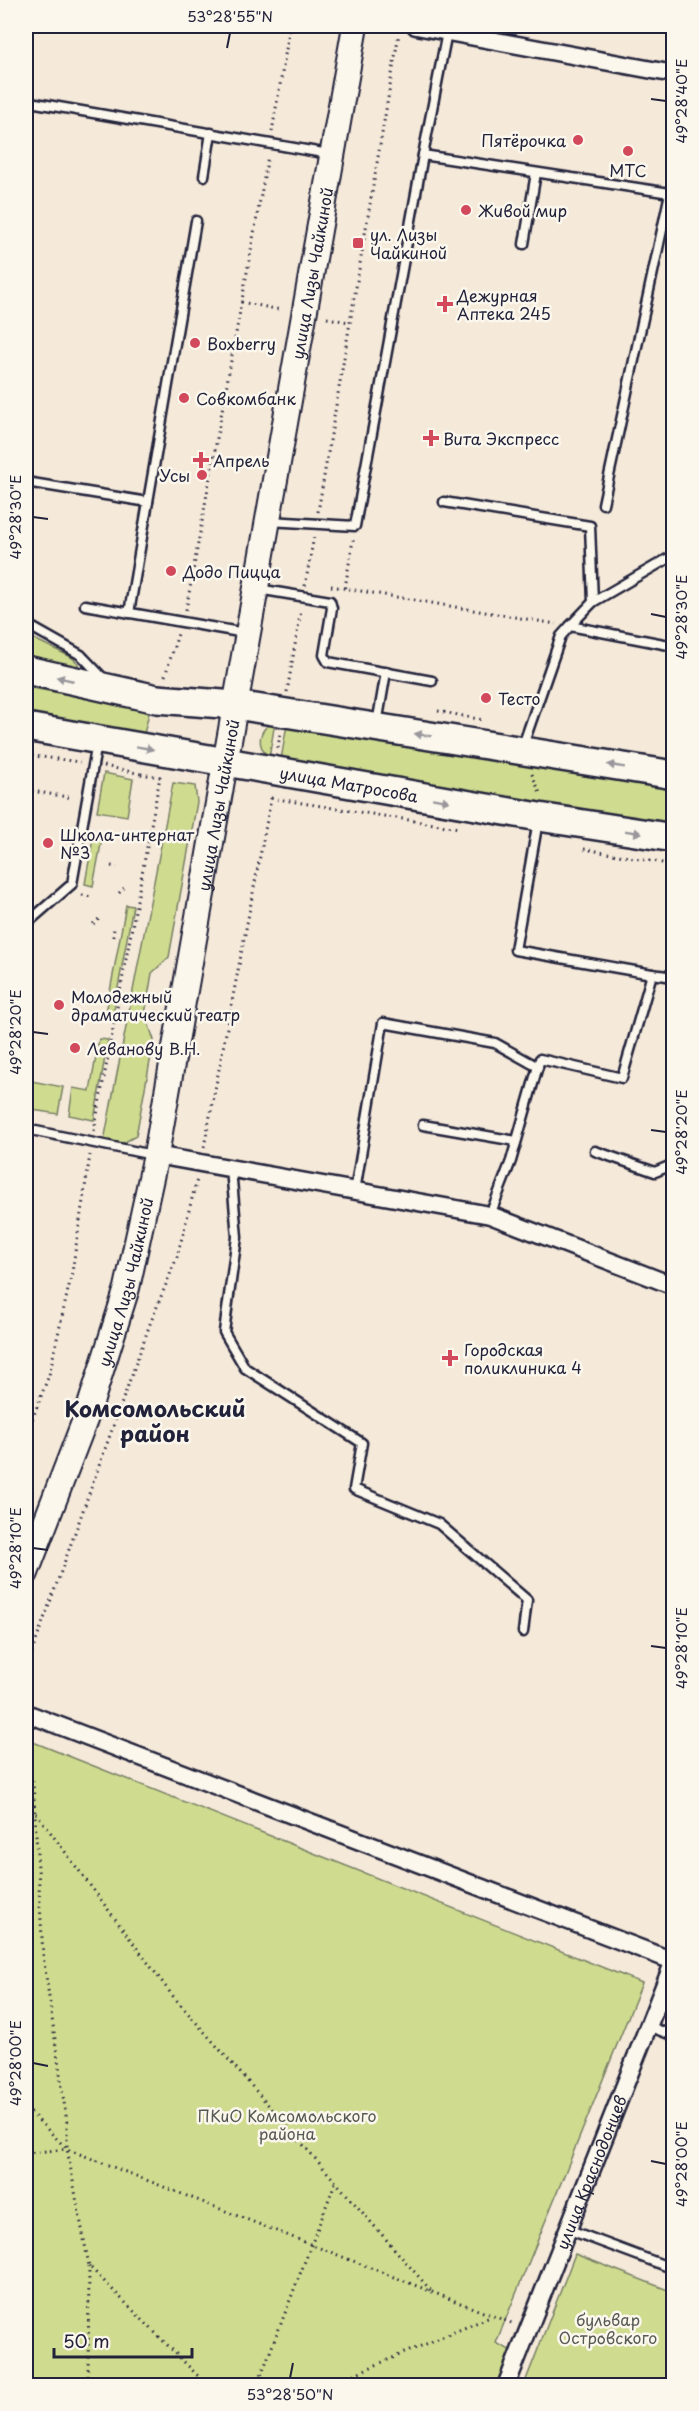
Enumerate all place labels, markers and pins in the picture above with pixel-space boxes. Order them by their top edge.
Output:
place label: Пятёрочка [481,128,566,152]
marker: Пятёрочка [571,133,585,147]
marker: МТС [621,144,635,158]
place label: МТС [609,158,647,182]
place label: Живой мир [478,198,567,222]
marker: Живой мир [459,203,473,217]
place label: ул. Лизы Чайкиной [370,222,447,264]
marker: ул. Лизы Чайкиной [351,236,365,250]
place label: Дежурная Аптека 245 [456,283,551,325]
marker: Дежурная Аптека 245 [438,297,452,311]
place label: Boxberry [207,331,276,355]
marker: Boxberry [188,336,202,350]
place label: Совкомбанк [196,386,296,410]
marker: Совкомбанк [177,391,191,405]
place label: Вита Экспресс [443,426,559,450]
marker: Вита Экспресс [424,431,438,445]
place label: Апрель [213,448,269,472]
marker: Апрель [194,453,208,467]
place label: Усы [159,463,190,487]
marker: Усы [195,468,209,482]
place label: Додо Пицца [182,559,281,583]
marker: Додо Пицца [164,564,178,578]
place label: Тесто [498,686,541,710]
marker: Тесто [479,691,493,705]
place label: Школа-интернат №3 [60,822,195,864]
marker: Школа-интернат №3 [41,836,55,850]
place label: Молодежный драматический театр [71,984,240,1026]
marker: Молодежный драматический театр [52,998,66,1012]
place label: Леванову В.Н. [87,1036,201,1060]
marker: Леванову В.Н. [68,1041,82,1055]
place label: Городская поликлиника 4 [464,1337,582,1379]
marker: Городская поликлиника 4 [441,1349,459,1367]

